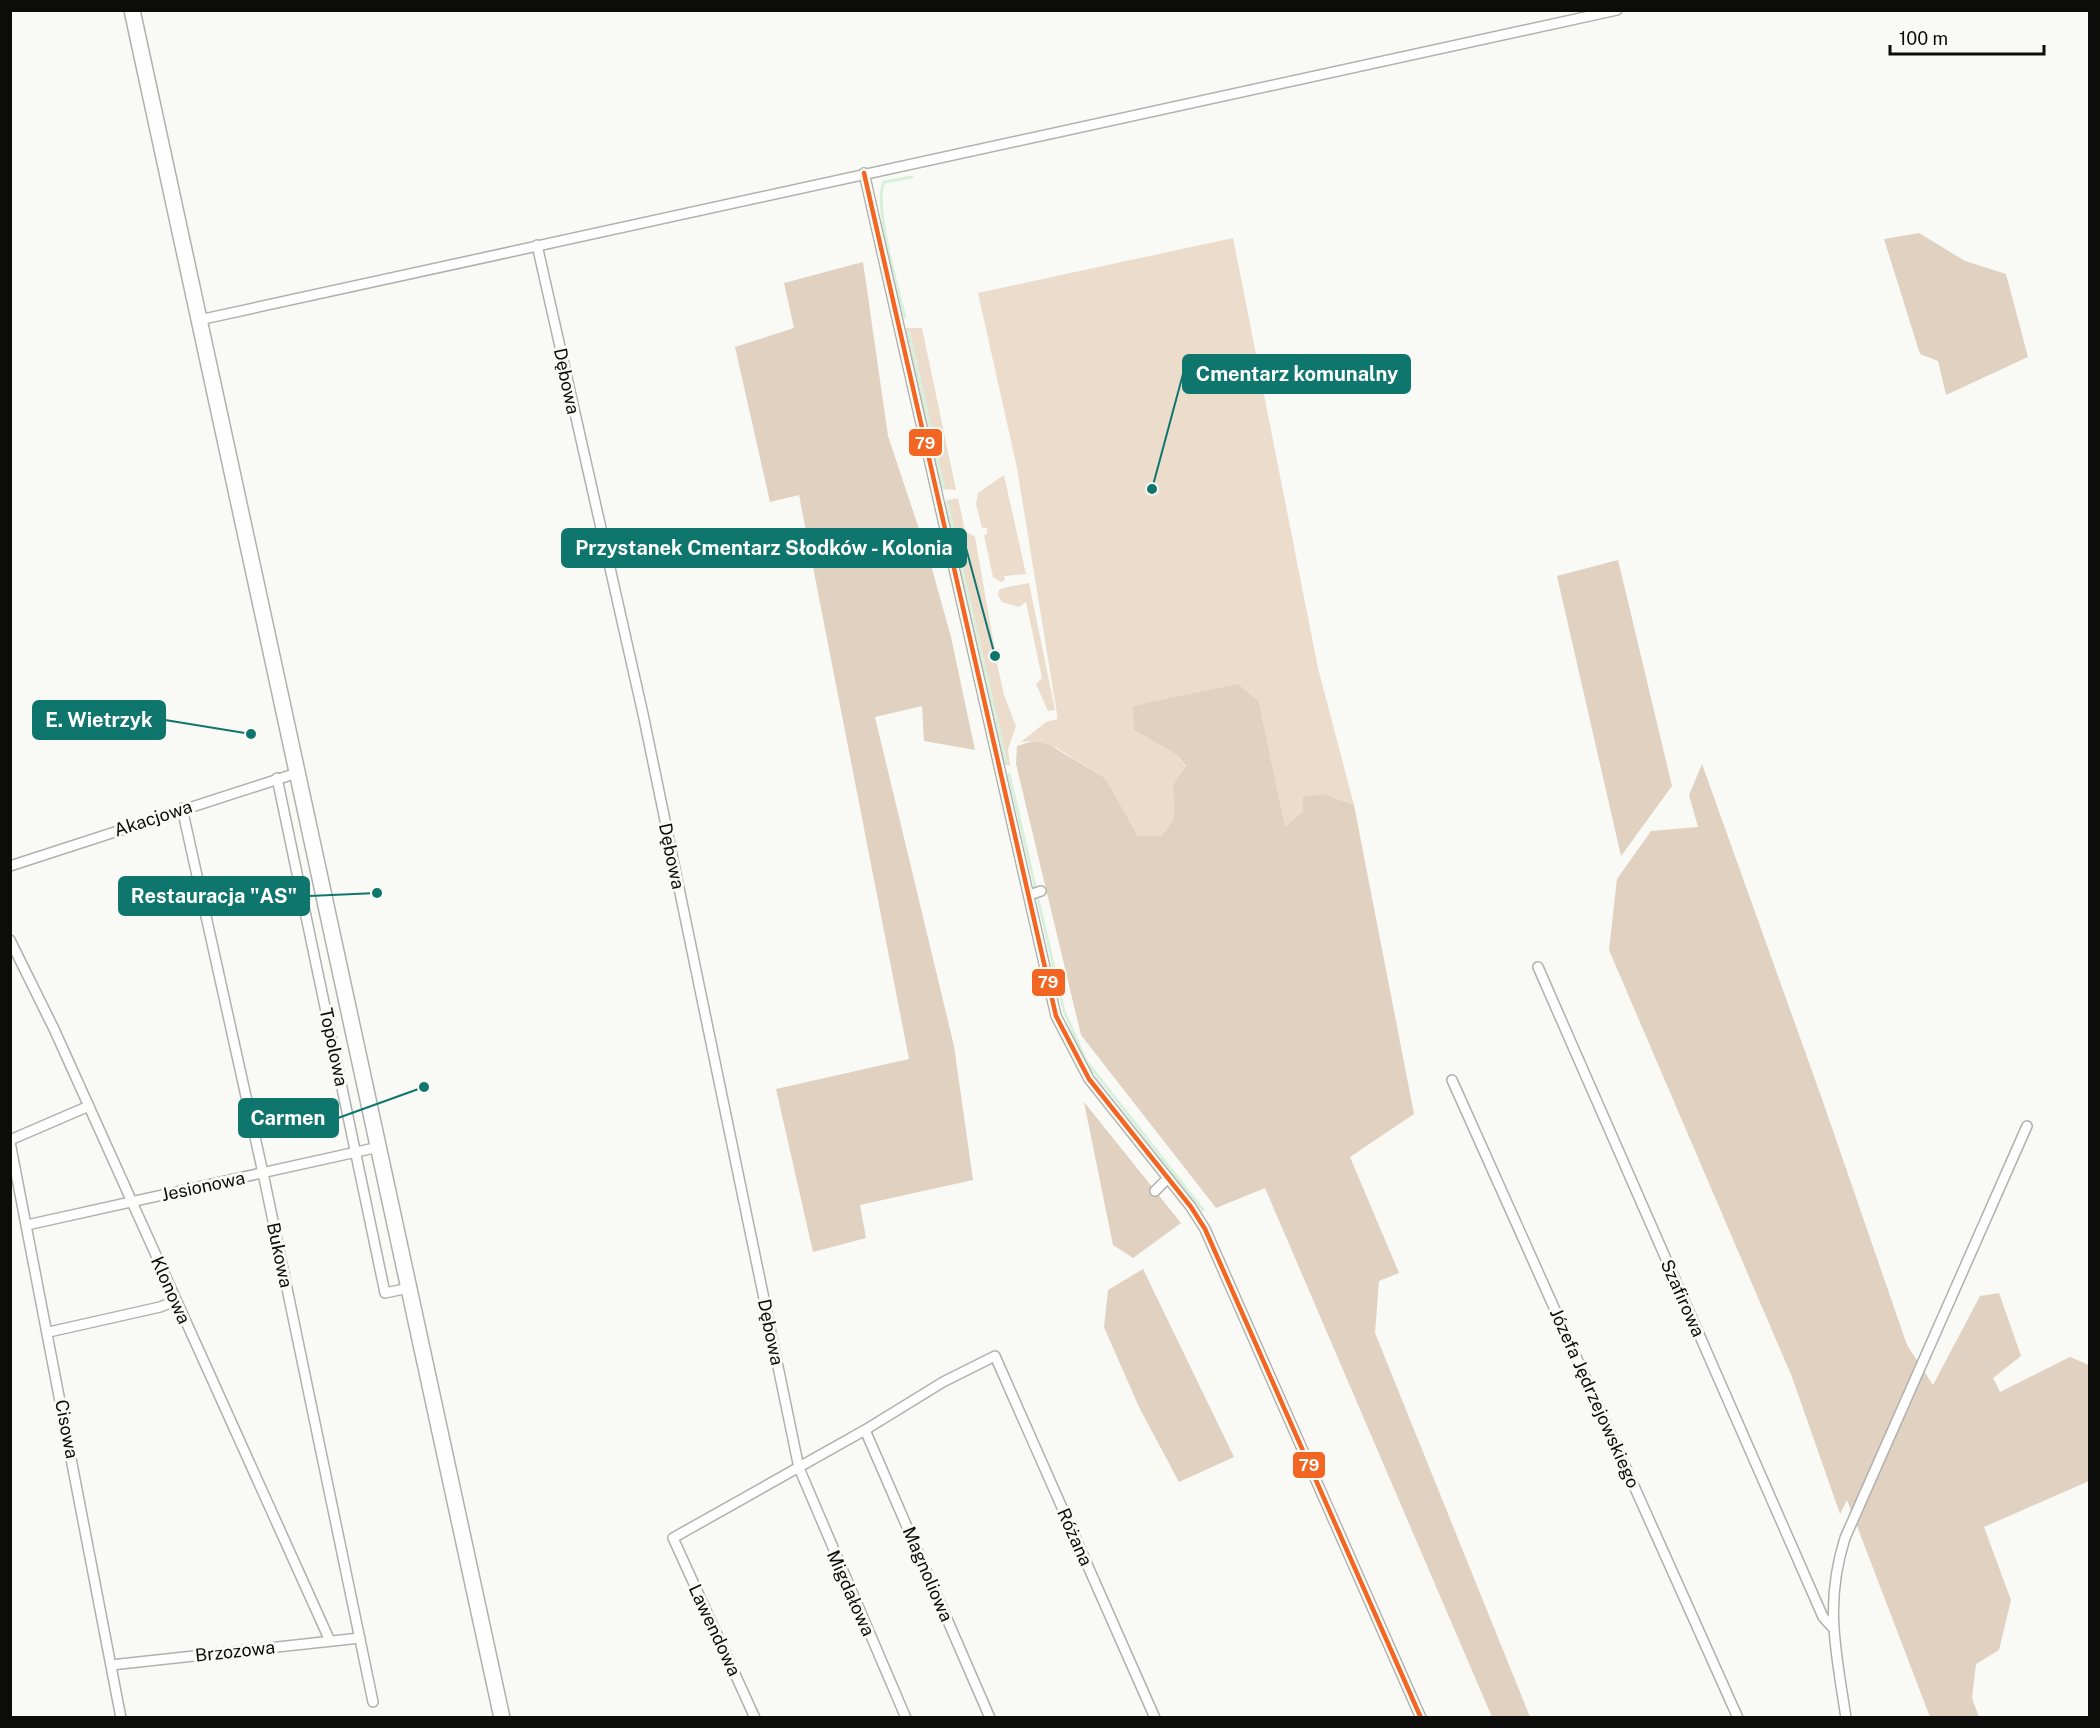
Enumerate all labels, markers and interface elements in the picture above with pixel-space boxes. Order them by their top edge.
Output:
scale bar [1890,18,2044,56]
text: 100 m [1899,28,1948,49]
street label: Dębowa [550,346,584,416]
callout: Cmentarz komunalny [1183,355,1410,393]
text: Cmentarz komunalny [1196,362,1398,386]
line badge: 79 [908,428,943,457]
text: 79 [915,434,935,453]
callout: Przystanek Cmentarz Słodków - Kolonia [562,529,966,567]
text: Przystanek Cmentarz Słodków - Kolonia [575,536,953,560]
callout: E. Wietrzyk [33,701,165,739]
text: E. Wietrzyk [45,708,153,732]
street label: Akacjowa [111,796,195,840]
street label: Dębowa [655,821,689,891]
callout: Restauracja "AS" [119,877,309,915]
text: Restauracja "AS" [131,884,297,908]
line badge: 79 [1031,968,1066,997]
text: 79 [1038,973,1058,992]
street label: Topolowa [315,1006,353,1088]
callout: Carmen [239,1099,338,1137]
text: Carmen [251,1106,325,1130]
street label: Jesionowa [159,1167,247,1205]
street label: Bukowa [263,1220,297,1290]
street label: Klonowa [147,1253,195,1327]
street label: Szafirowa [1657,1256,1709,1340]
street label: Dębowa [754,1297,788,1367]
street label: Józefa Jędrzejowskiego [1546,1305,1644,1491]
street label: Cisowa [51,1398,83,1460]
line badge: 79 [1292,1451,1326,1479]
text: 79 [1299,1456,1319,1475]
street label: Różana [1053,1505,1097,1569]
street label: Magnoliowa [899,1523,957,1625]
street label: Migdałowa [823,1547,879,1639]
street label: Lawendowa [685,1581,745,1679]
street label: Brzozowa [194,1636,276,1666]

